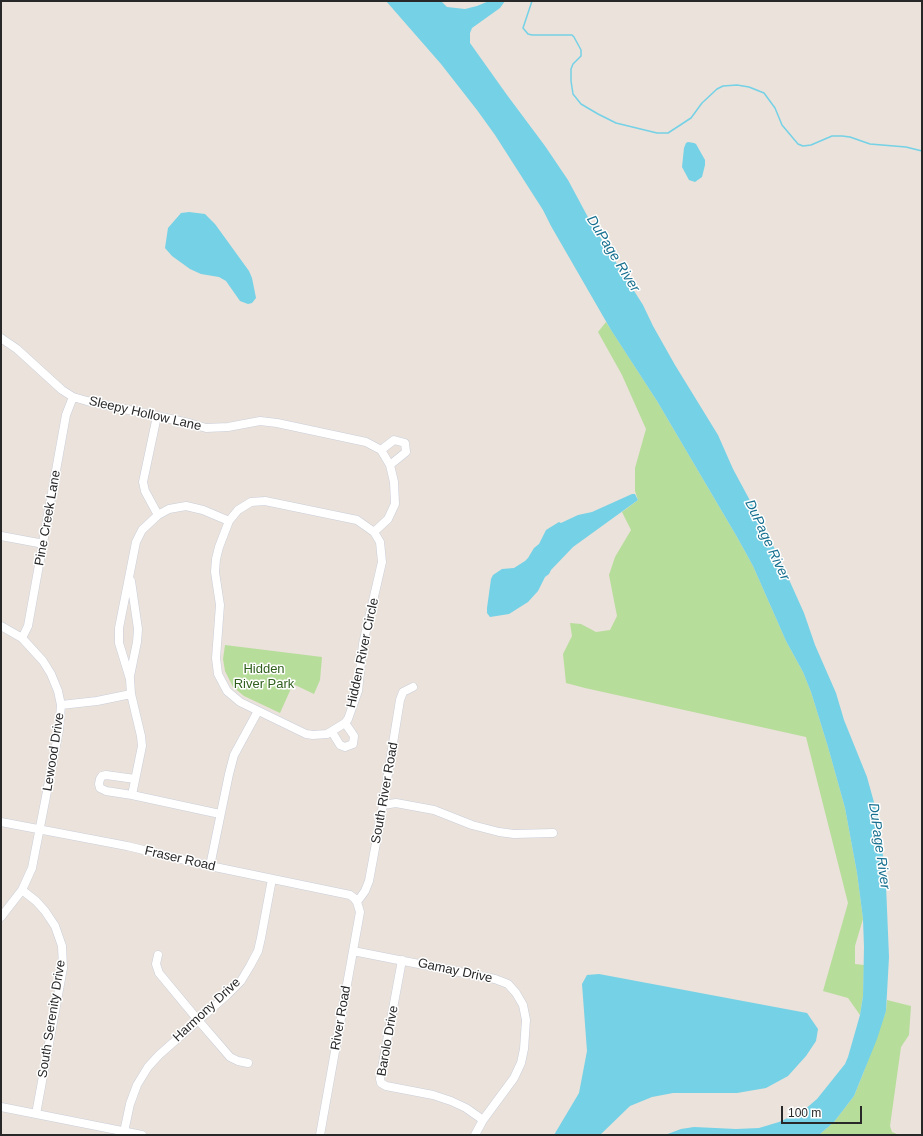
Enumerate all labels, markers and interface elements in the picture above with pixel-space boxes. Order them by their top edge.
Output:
water label: DuPage River [583,213,643,295]
street label: Sleepy Hollow Lane [87,393,203,435]
street label: Pine Creek Lane [32,469,64,567]
water label: DuPage River [741,497,793,583]
street label: Hidden River Circle [344,597,382,709]
park label: Hidden River Park [234,661,294,692]
street label: Lewood Drive [40,712,68,792]
street label: South River Road [368,741,402,845]
water label: DuPage River [865,802,893,890]
street label: Fraser Road [143,843,217,875]
street label: Gamay Drive [416,955,494,987]
street label: South Serenity Drive [35,959,69,1079]
street label: Harmony Drive [170,975,244,1045]
street label: River Road [328,985,354,1051]
street label: Barolo Drive [374,1004,402,1078]
scale bar [783,1098,864,1124]
text: 100 m [788,1106,821,1120]

